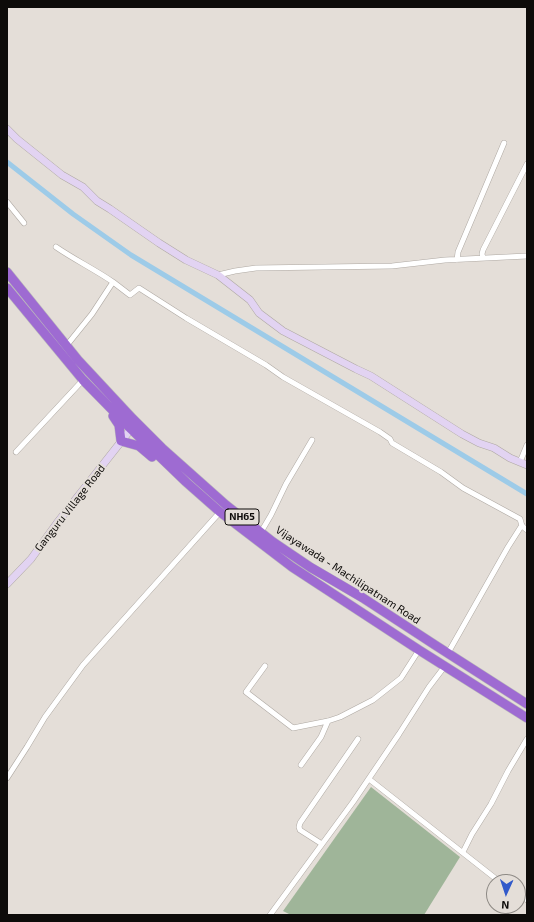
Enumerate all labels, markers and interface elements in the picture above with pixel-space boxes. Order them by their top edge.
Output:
street label: Ganguru Village Road [32,462,108,554]
road number: NH65 [225,509,259,525]
street label: Vijayawada - Machilipatnam Road [273,523,423,627]
north arrow [486,874,526,914]
text: N [501,899,510,912]

